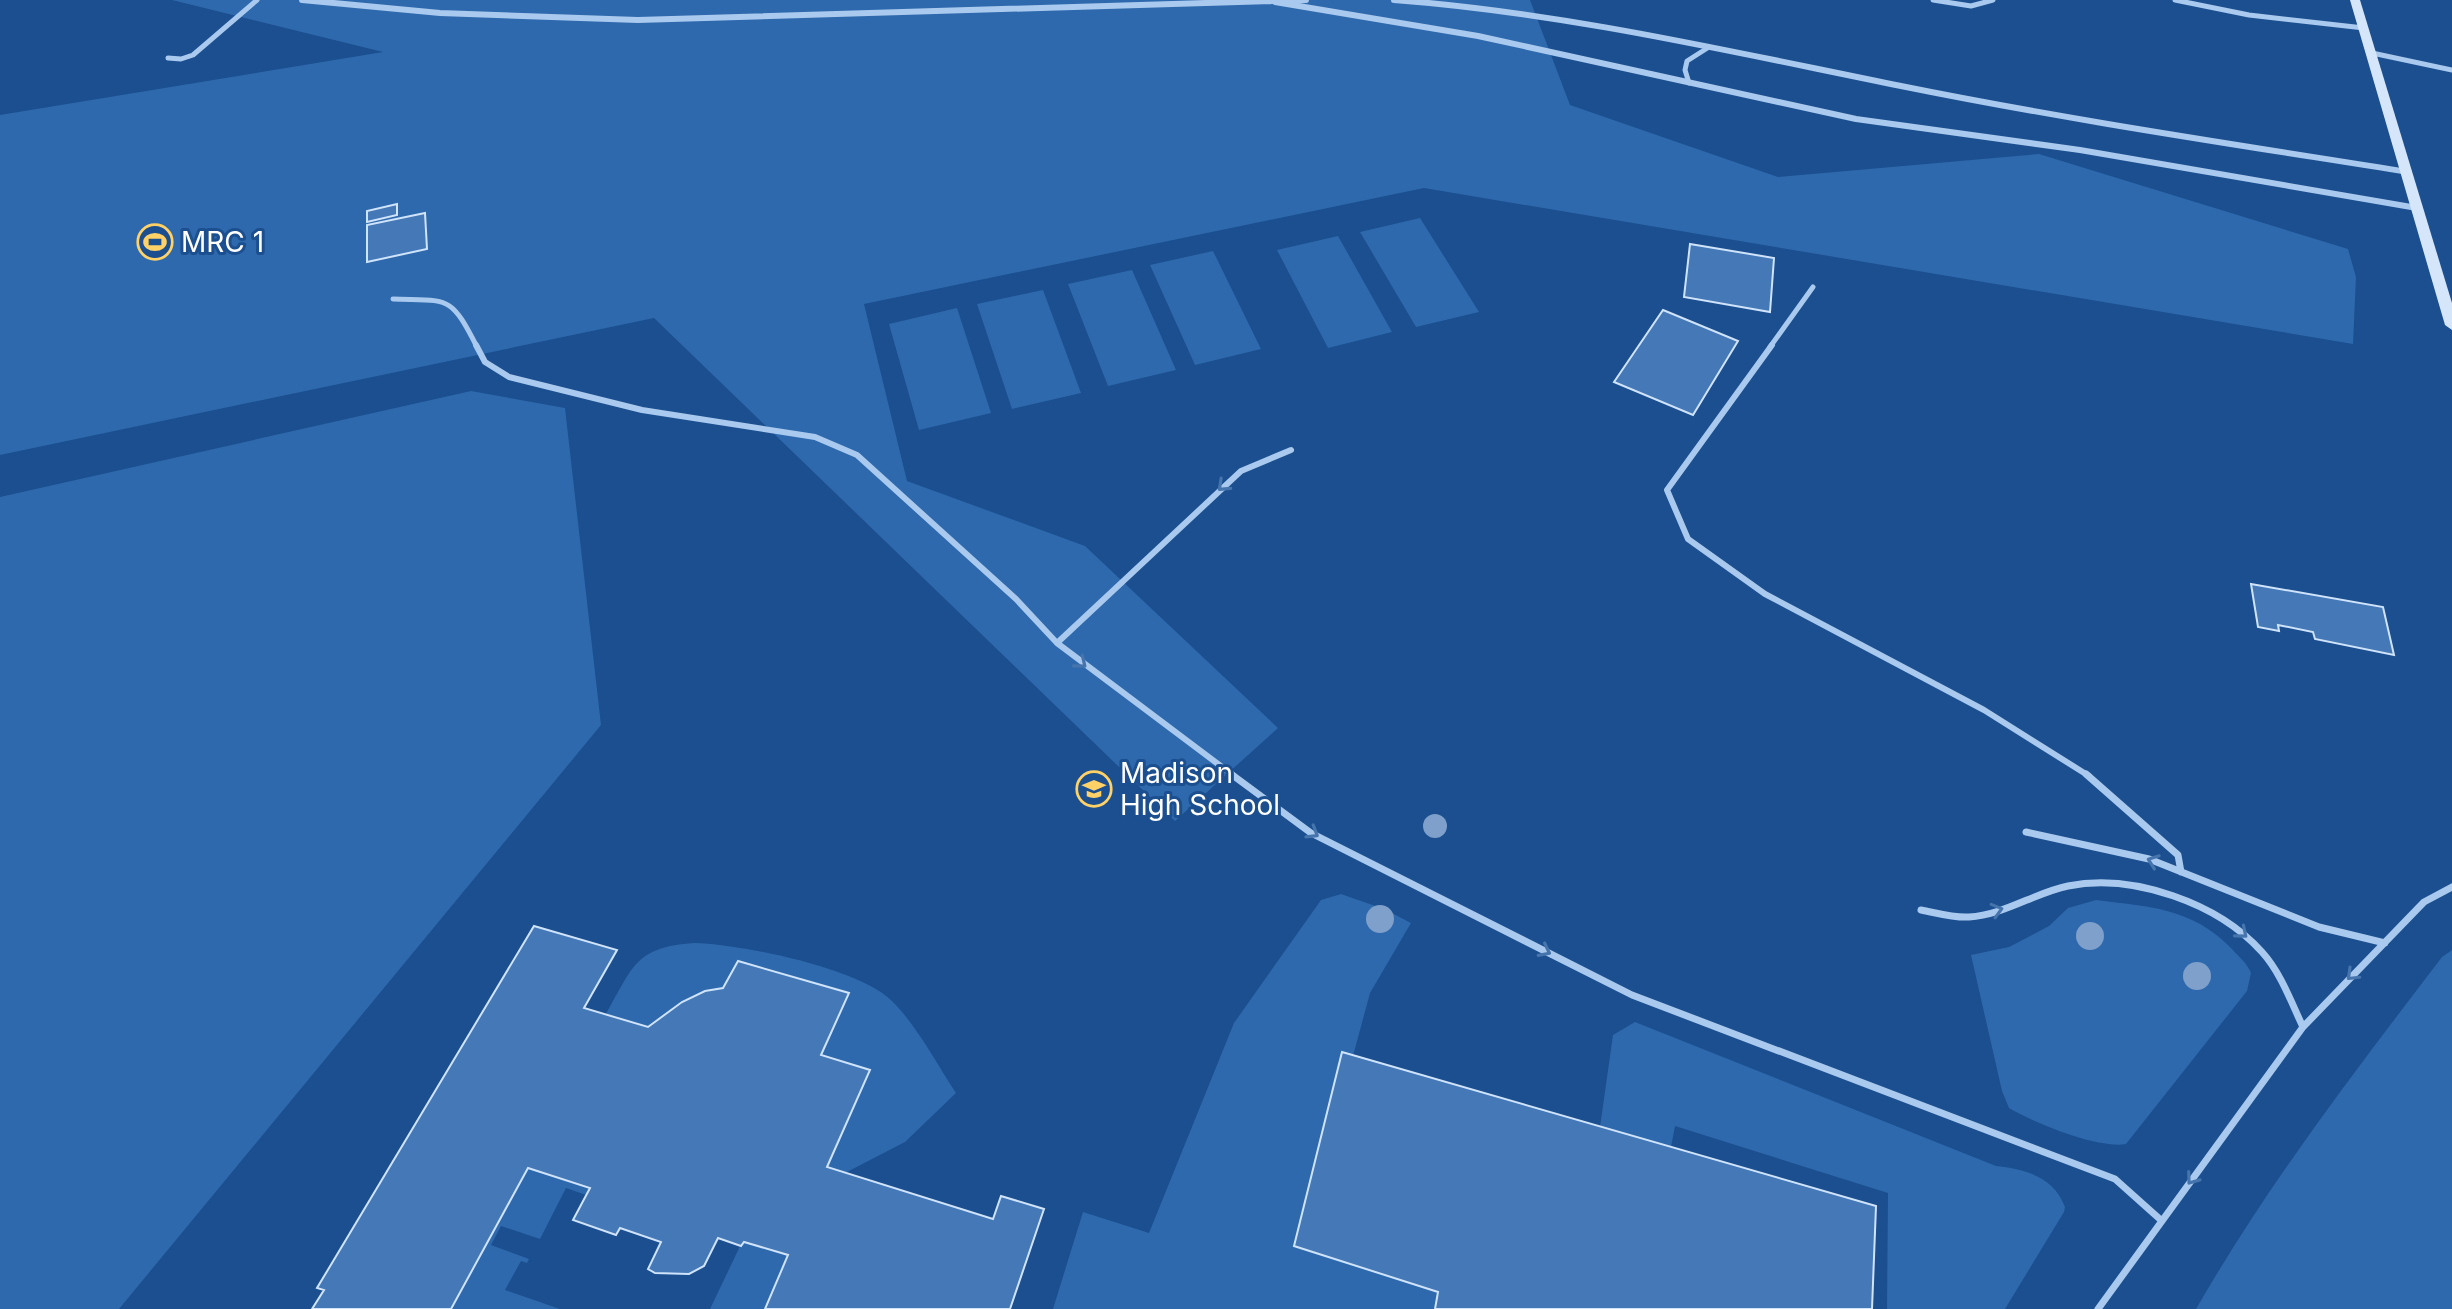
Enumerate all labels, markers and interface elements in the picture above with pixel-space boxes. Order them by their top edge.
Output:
sports icon: MRC 1 [136,223,174,261]
place label: MRC 1 [181,225,264,259]
one-way arrow [1218,477,1233,491]
one-way arrow [1072,653,1086,668]
place label: Madison High School [1120,756,1280,822]
school or university icon: Madison High School [1075,770,1113,808]
one-way arrow [1304,823,1319,839]
one-way arrow [2147,854,2161,871]
one-way arrow [1990,903,2003,919]
one-way arrow [2232,924,2247,938]
one-way arrow [1536,941,1551,957]
one-way arrow [2347,965,2361,980]
one-way arrow [2187,1171,2202,1185]

